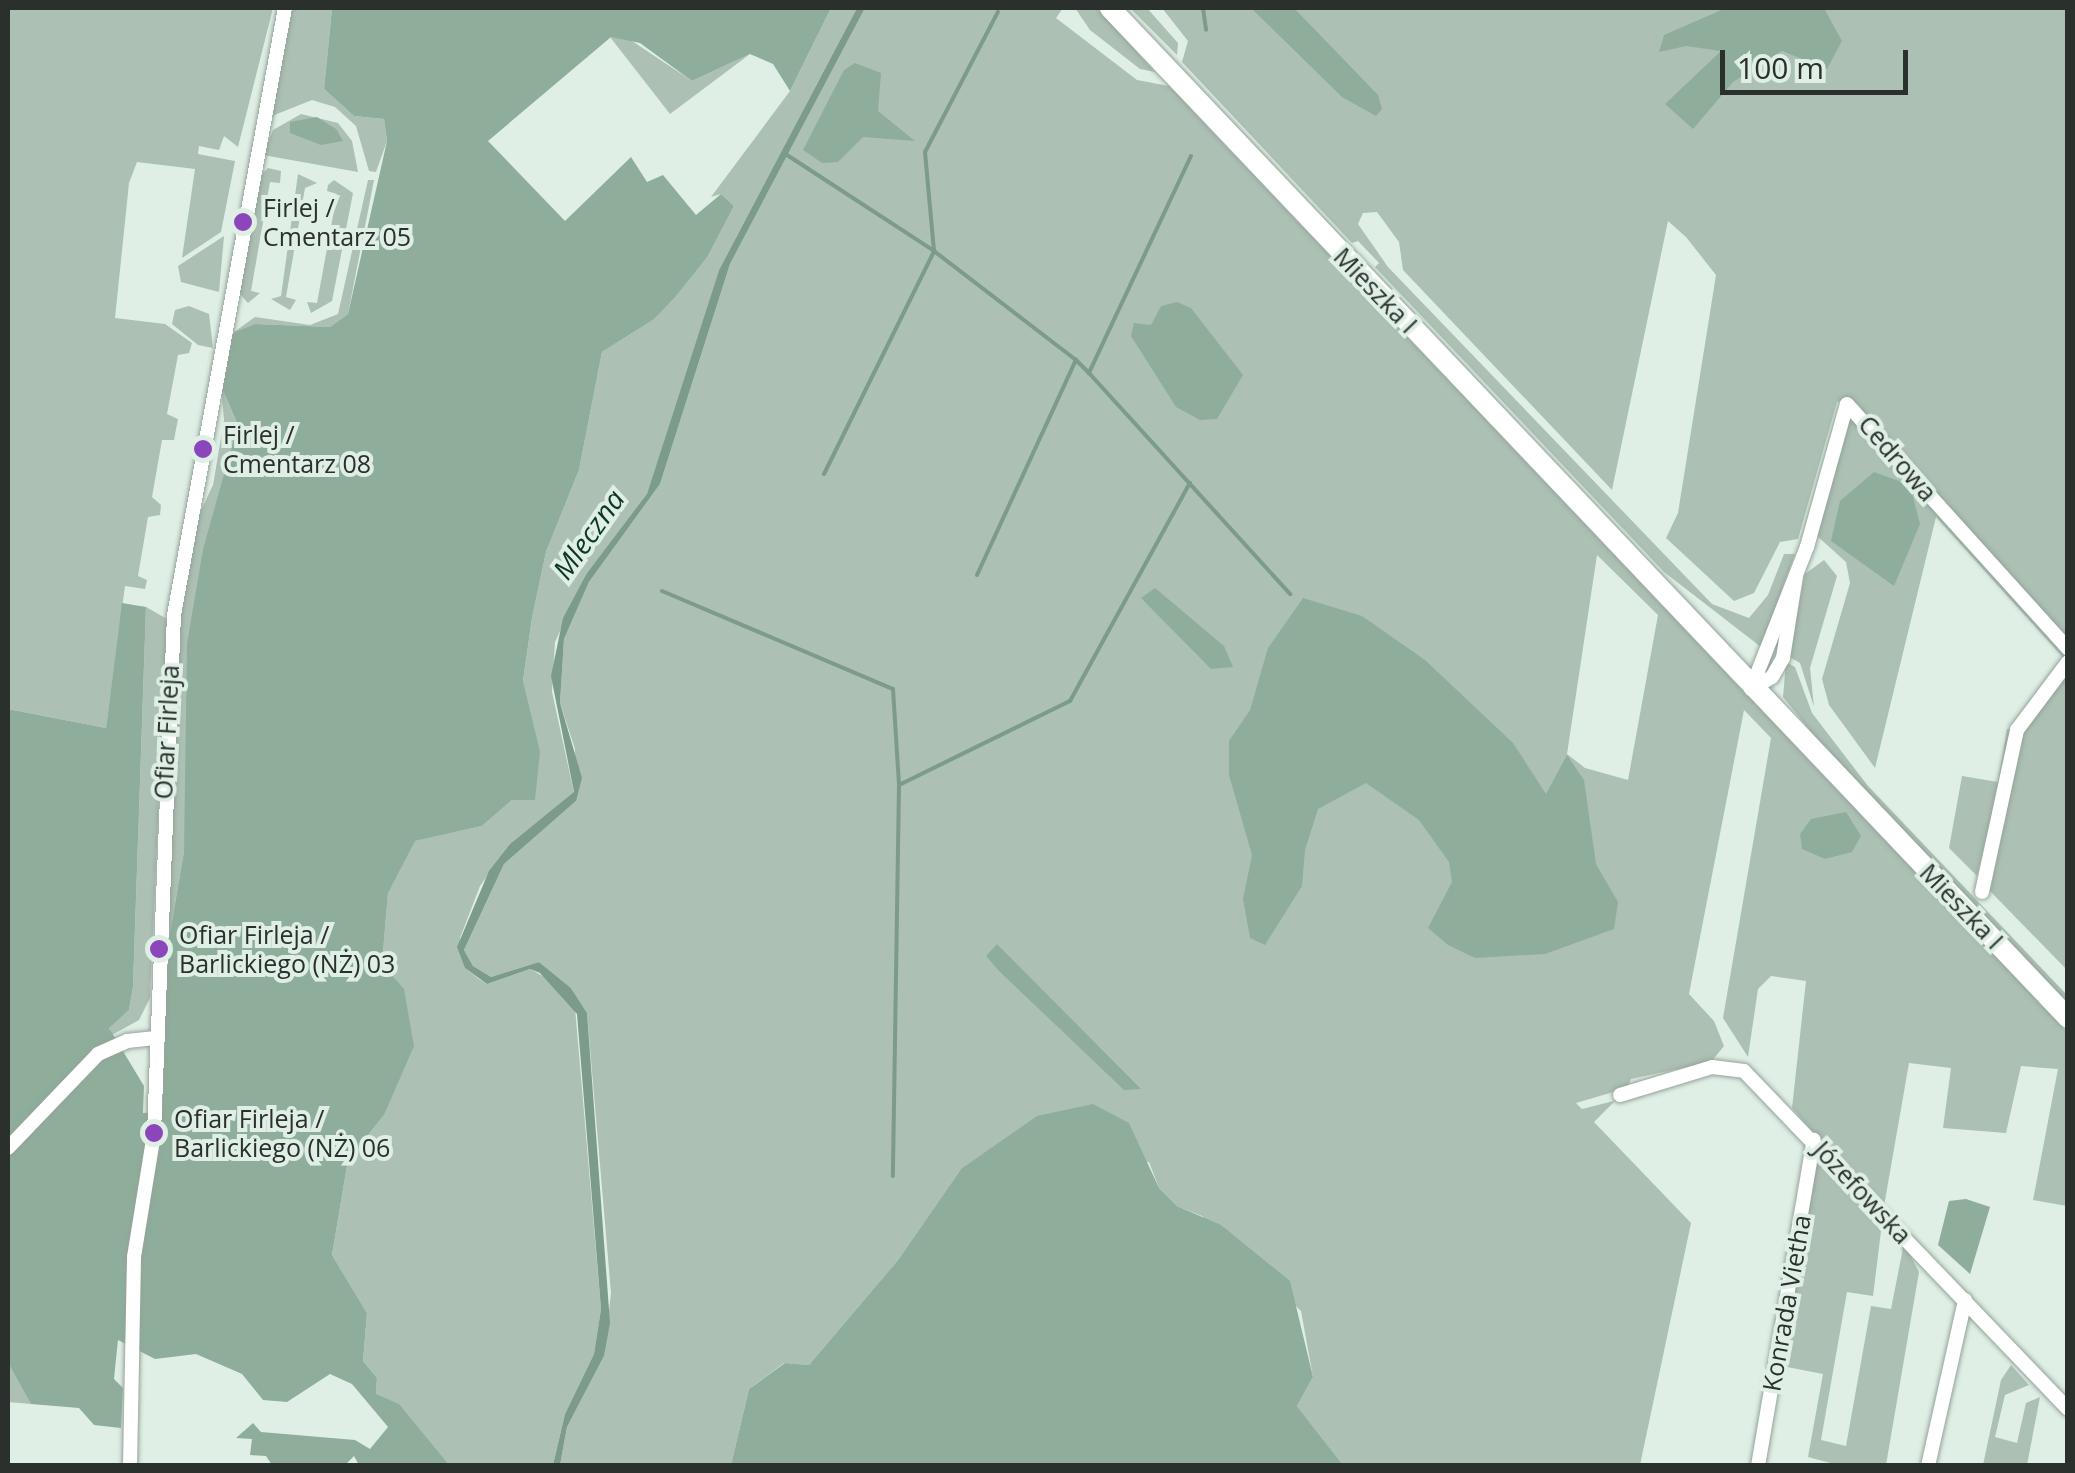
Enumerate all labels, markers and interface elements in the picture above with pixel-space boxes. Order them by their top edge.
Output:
scale bar [1725,30,1912,92]
text: 100 m [1737,47,1824,88]
place label: Firlej / Cmentarz 05 [263,193,411,252]
marker: Firlej / Cmentarz 05 [232,211,254,233]
street label: Mieszka I [1328,241,1424,339]
street label: Cedrowa [1853,409,1943,507]
place label: Firlej / Cmentarz 08 [223,420,371,479]
marker: Firlej / Cmentarz 08 [192,438,214,460]
water label: Mleczna [545,483,631,585]
street label: Ofiar Firleja [147,664,185,800]
street label: Mieszka I [1914,857,2010,955]
place label: Ofiar Firleja / Barlickiego (NŻ) 03 [179,920,395,979]
marker: Ofiar Firleja / Barlickiego (NŻ) 03 [148,938,170,960]
place label: Ofiar Firleja / Barlickiego (NŻ) 06 [174,1104,390,1163]
marker: Ofiar Firleja / Barlickiego (NŻ) 06 [143,1122,165,1144]
street label: Józefowska [1808,1134,1918,1250]
street label: Konrada Vietha [1756,1212,1816,1394]

